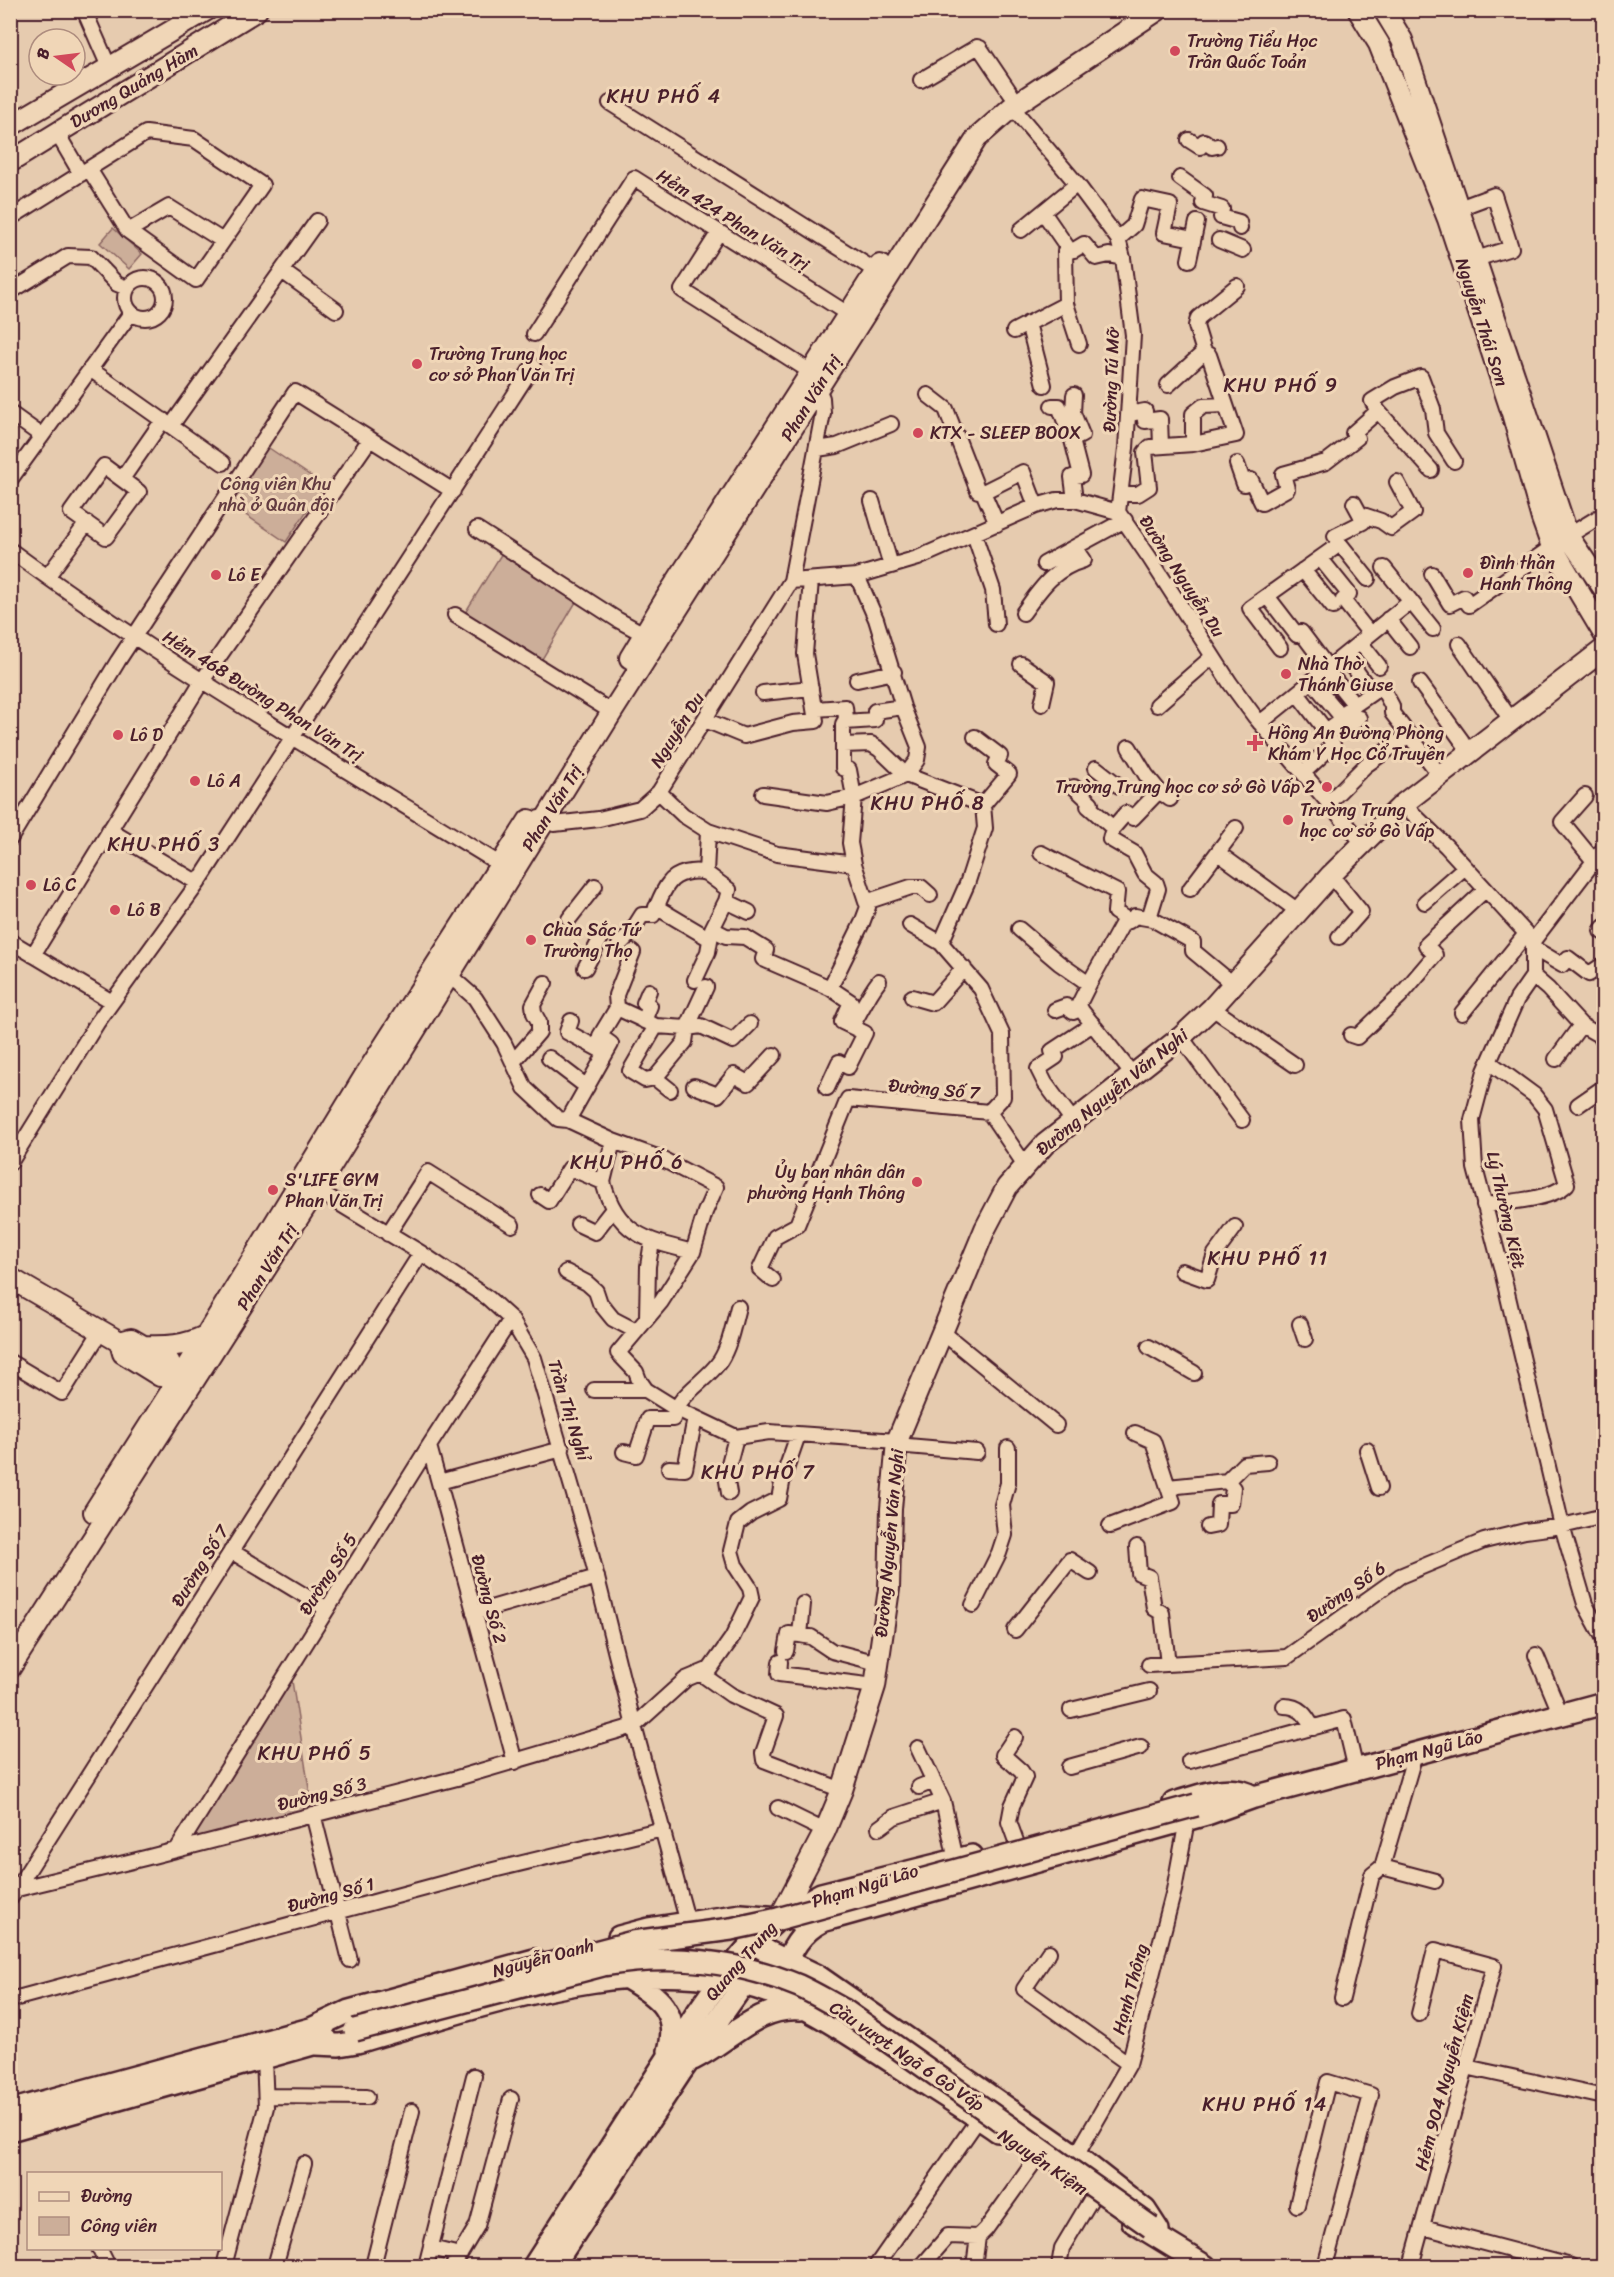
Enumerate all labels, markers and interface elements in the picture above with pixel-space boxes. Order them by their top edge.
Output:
place label: Trường Tiểu Học Trần Quốc Toản [1187,25,1317,78]
north arrow [27,27,87,87]
street label: Dương Quảng Hàm [63,35,205,137]
text: B [28,44,58,62]
marker: Trường Tiểu Học Trần Quốc Toản [1168,44,1182,58]
district label: KHU PHỐ 4 [606,79,722,114]
street label: Hẻm 424 Phan Văn Trị [650,160,817,281]
street label: Nguyễn Thái Sơn [1446,253,1518,391]
street label: Đường Tú Mỡ [1093,326,1129,433]
place label: Trường Trung học cơ sở Phan Văn Trị [429,338,575,391]
street label: Phan Văn Trị [772,347,851,448]
marker: Trường Trung học cơ sở Phan Văn Trị [410,357,424,371]
district label: KHU PHỐ 9 [1224,368,1339,403]
place label: KTX - SLEEP BOOX [930,417,1081,449]
marker: KTX - SLEEP BOOX [911,426,925,440]
park label: Công viên Khu nhà ở Quân đội [218,468,335,521]
street label: Đường Nguyễn Du [1130,508,1234,644]
place label: Đình thần Hanh Thông [1480,547,1573,600]
place label: Lô E [228,559,261,591]
marker: Đình thần Hanh Thông [1461,566,1475,580]
marker: Lô E [209,568,223,582]
street label: Hẻm 468 Đường Phan Văn Trị [156,621,371,771]
place label: Nhà Thờ Thánh Giuse [1298,648,1393,701]
marker: Nhà Thờ Thánh Giuse [1279,667,1293,681]
street label: Nguyễn Du [641,685,713,774]
place label: Hồng An Đường Phòng Khám Y Học Cổ Truyền [1268,717,1445,770]
place label: Lô D [130,719,163,751]
marker: Lô D [111,728,125,742]
marker: Hồng An Đường Phòng Khám Y Học Cổ Truyền [1246,734,1264,752]
street label: Phan Văn Trị [513,757,592,858]
place label: Lô A [207,765,241,797]
place label: Trường Trung học cơ sở Gò Vấp 2 [1055,771,1315,803]
marker: Lô A [188,774,202,788]
marker: Trường Trung học cơ sở Gò Vấp 2 [1320,780,1334,794]
district label: KHU PHỐ 8 [871,786,985,821]
place label: Trường Trung học cơ sở Gò Vấp [1299,794,1435,847]
marker: Trường Trung học cơ sở Gò Vấp [1281,813,1295,827]
district label: KHU PHỐ 3 [107,827,221,862]
place label: Lô C [43,869,76,901]
marker: Lô C [24,878,38,892]
place label: Lô B [127,894,161,926]
marker: Lô B [108,903,122,917]
place label: Chùa Sắc Tứ Trường Thọ [543,914,642,967]
marker: Chùa Sắc Tứ Trường Thọ [524,933,538,947]
street label: Đường Nguyễn Văn Nghi [1028,1019,1196,1164]
street label: Đường Số 7 [887,1069,983,1109]
district label: KHU PHỐ 6 [570,1145,684,1180]
street label: Lý Thường Kiệt [1477,1148,1535,1272]
place label: Ủy ban nhân dân phường Hạnh Thông [747,1156,905,1209]
place label: S'LIFE GYM Phan Văn Trị [285,1164,384,1217]
marker: Ủy ban nhân dân phường Hạnh Thông [910,1175,924,1189]
marker: S'LIFE GYM Phan Văn Trị [266,1183,280,1197]
street label: Phan Văn Trị [228,1216,307,1317]
district label: KHU PHỐ 11 [1207,1241,1329,1276]
street label: Trần Thị Nghỉ [538,1355,600,1467]
street label: Đường Nguyễn Văn Nghi [865,1446,913,1639]
district label: KHU PHỐ 7 [701,1455,815,1490]
street label: Đường Số 7 [162,1517,239,1613]
street label: Đường Số 5 [290,1526,366,1622]
street label: Đường Số 2 [462,1551,516,1647]
street label: Đường Số 6 [1299,1553,1393,1631]
street label: Phạm Ngũ Lão [1372,1720,1486,1780]
district label: KHU PHỐ 5 [258,1736,372,1771]
street label: Đường Số 3 [274,1767,370,1821]
street label: Phạm Ngũ Lão [808,1855,922,1917]
street label: Đường Số 1 [284,1868,378,1922]
street label: Quang Trung [697,1913,785,2009]
street label: Nguyễn Oanh [489,1929,597,1987]
street label: Hạnh Thông [1103,1940,1157,2038]
street label: Hẻm 904 Nguyễn Kiệm [1405,1990,1483,2174]
street label: Cầu vượt Ngã 6 Gò Vấp [823,1992,992,2120]
district label: KHU PHỐ 14 [1202,2087,1328,2122]
street label: Nguyễn Kiệm [991,2120,1095,2204]
legend [27,2172,222,2250]
text: Đường [81,2180,132,2212]
text: Công viên [81,2210,157,2242]

